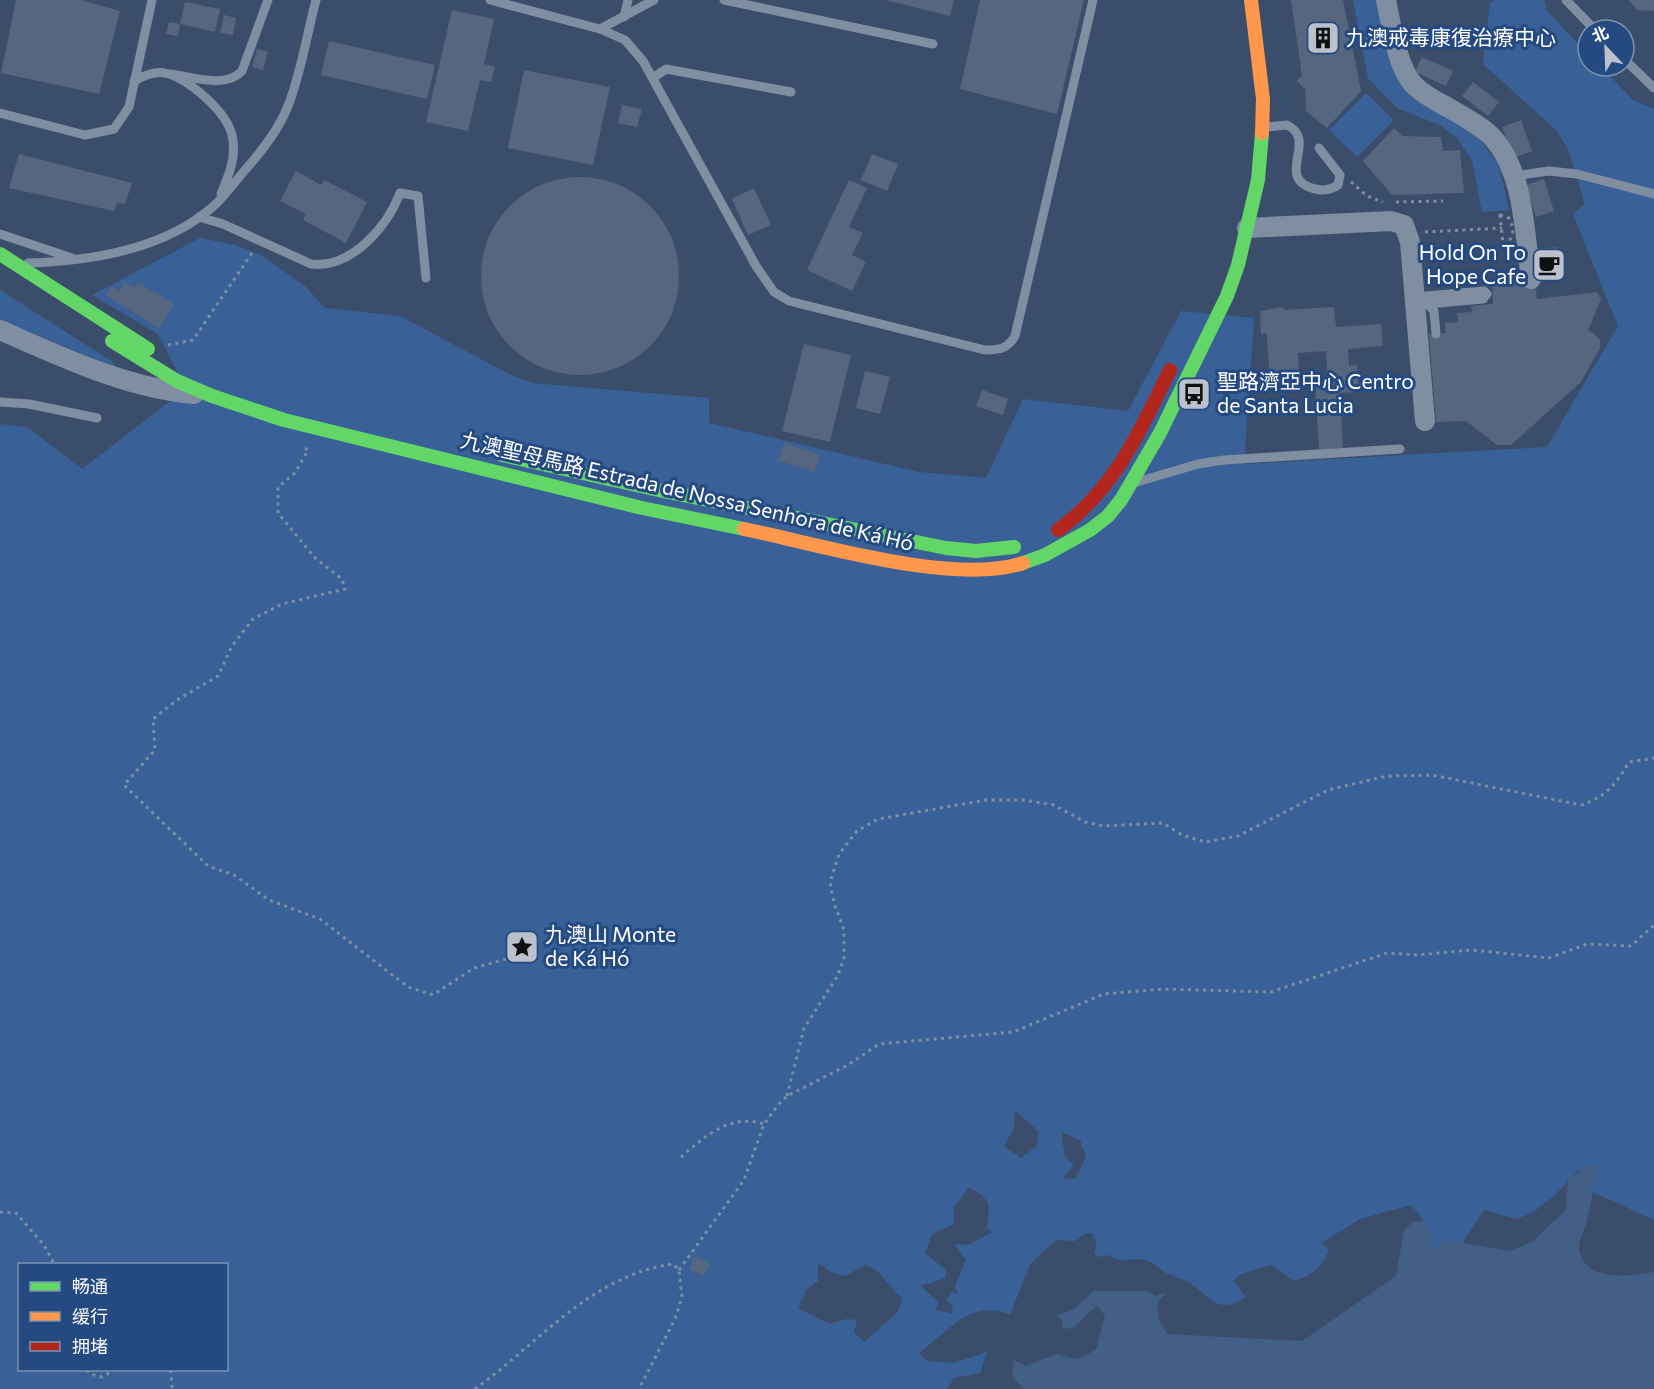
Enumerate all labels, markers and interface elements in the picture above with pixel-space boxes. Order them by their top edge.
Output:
north arrow [1576,18,1636,78]
building icon: 九澳戒毒康復治療中心 [1305,20,1341,56]
text: 北 [1589,22,1611,46]
place label: 九澳戒毒康復治療中心 [1346,24,1556,49]
place label: Hold On To Hope Cafe [1419,239,1526,288]
cafe icon: Hold On To Hope Cafe [1531,247,1567,283]
place label: 聖路濟亞中心 Centro de Santa Lucia [1217,368,1414,417]
bus stop icon: 聖路濟亞中心 Centro de Santa Lucia [1176,376,1212,412]
street label: 九澳聖母馬路 Estrada de Nossa Senhora de Ká Hó [458,426,916,555]
place label: 九澳山 Monte de Ká Hó [545,921,676,970]
place icon: 九澳山 Monte de Ká Hó [504,929,540,965]
legend [18,1263,228,1371]
text: 畅通 [72,1275,108,1297]
text: 缓行 [72,1305,108,1327]
text: 拥堵 [72,1335,108,1357]

